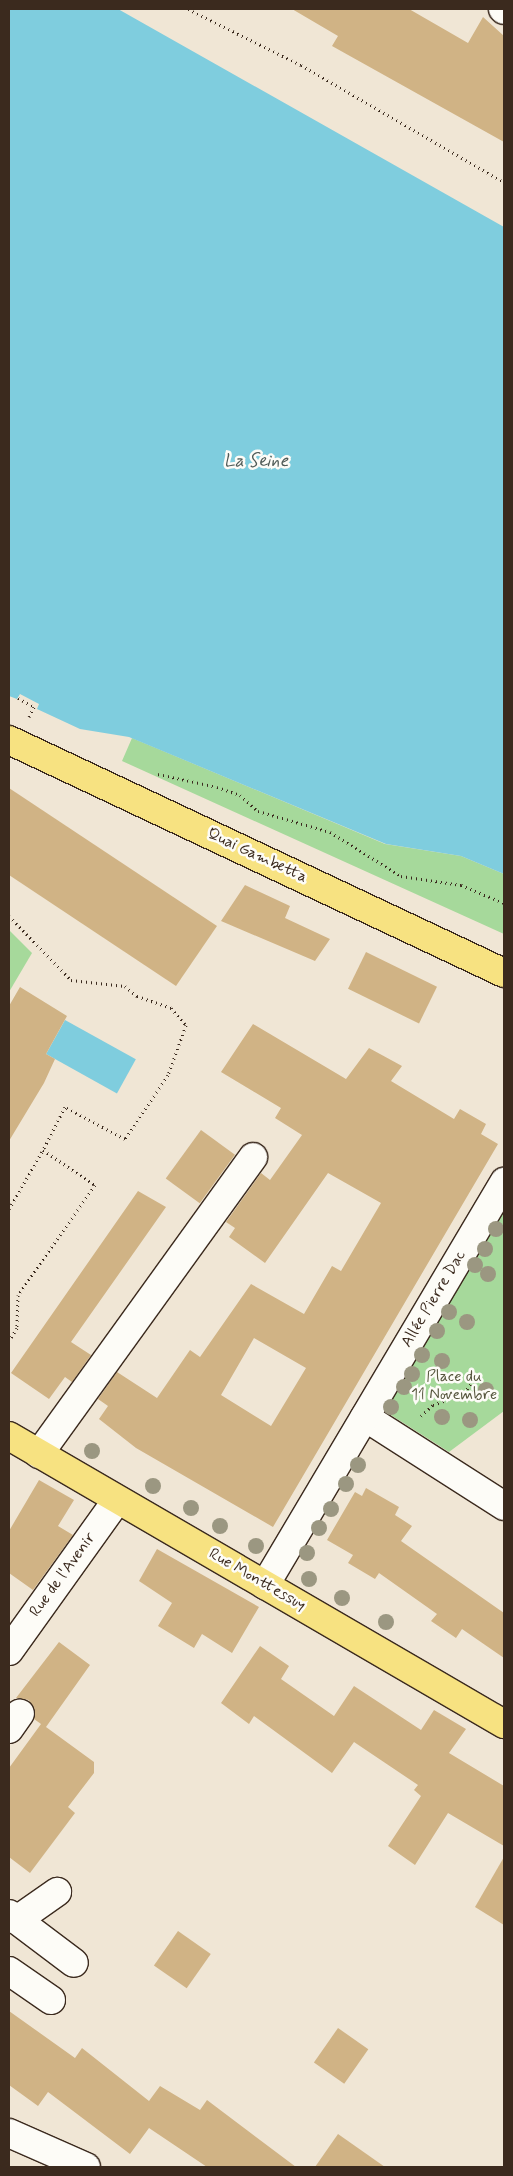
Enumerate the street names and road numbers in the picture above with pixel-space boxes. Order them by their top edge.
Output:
street label: Quai Gambetta [204,824,310,888]
street label: Allée Pierre Dac [398,1247,470,1351]
street label: Rue de l'Avenir [26,1529,100,1621]
street label: Rue Monttessuy [205,1544,309,1616]

